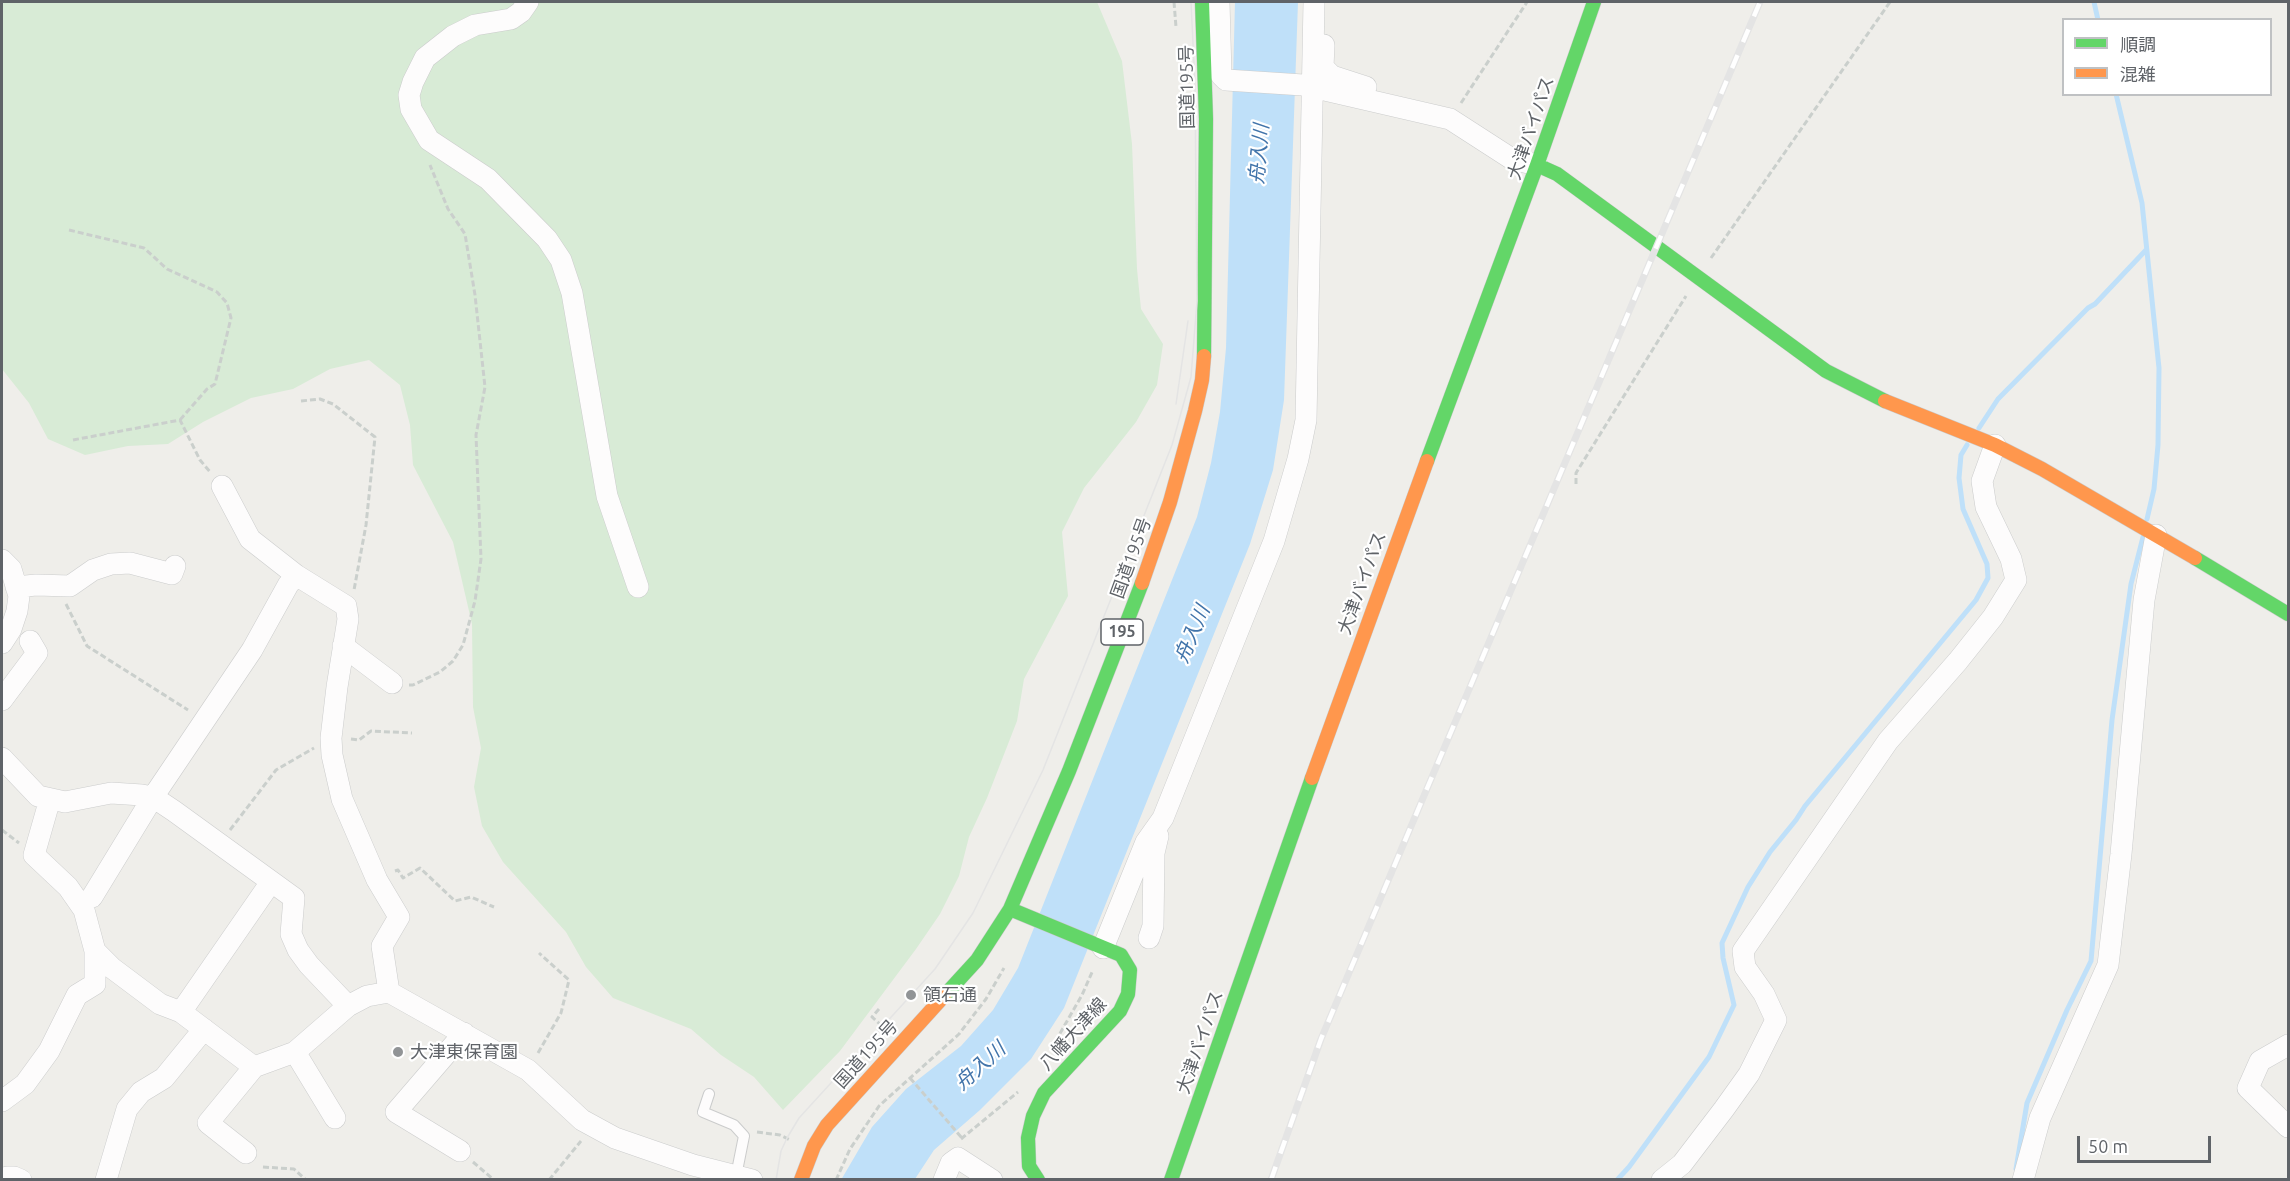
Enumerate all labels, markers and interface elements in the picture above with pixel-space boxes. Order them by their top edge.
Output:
legend [2062,18,2272,96]
text: 順調 [2120,34,2156,54]
street label: 国道195号 [1175,45,1199,129]
text: 混雑 [2120,64,2156,84]
street label: 大津バイパス [1503,73,1559,183]
water label: 舟入川 [1244,123,1274,185]
street label: 国道195号 [1106,515,1156,601]
street label: 大津バイパス [1333,529,1391,637]
water label: 舟入川 [1169,602,1215,666]
road number: 195 [1101,619,1143,645]
place label: 領石通 [923,984,977,1006]
street label: 大津バイパス [1172,987,1228,1097]
marker: 領石通 [904,988,918,1002]
street label: 八幡大津線 [1035,993,1111,1075]
street label: 国道195号 [830,1015,902,1093]
water label: 舟入川 [950,1037,1010,1095]
place label: 大津東保育園 [410,1041,518,1063]
marker: 大津東保育園 [391,1045,405,1059]
scale bar [2080,1124,2214,1162]
text: 50 m [2088,1136,2128,1156]

